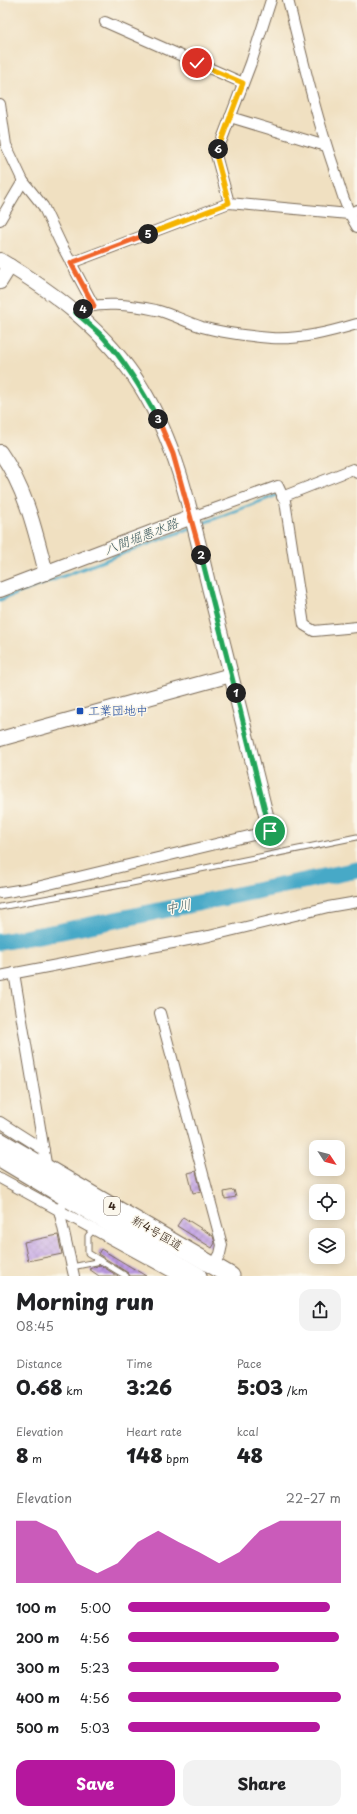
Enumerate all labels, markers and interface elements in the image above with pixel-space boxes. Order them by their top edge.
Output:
pin [180,46,214,80]
icon: check [186,52,208,74]
pin: 6 [208,139,228,159]
text: 6 [214,140,222,157]
pin: 5 [138,224,158,244]
text: 5 [144,225,152,242]
pin: 4 [73,299,93,319]
text: 4 [79,300,87,317]
pin: 3 [148,409,168,429]
text: 3 [154,410,162,427]
water label: 八間堀悪水路 [101,512,182,558]
pin: 2 [191,545,211,565]
text: 2 [197,546,205,563]
pin: 1 [226,683,246,703]
text: 1 [233,684,239,701]
place label: 工業団地中 [88,701,148,719]
marker: 工業団地中 [75,706,85,716]
pin [253,814,287,848]
icon: arrive [259,820,281,842]
water label: 中川 [163,894,192,917]
north arrow [309,1140,345,1176]
map controls [309,1140,345,1264]
button: locate [309,1184,345,1220]
road number: 4 [104,1197,120,1215]
street label: 新4号国道 [129,1210,186,1254]
button: layers [309,1228,345,1264]
text: Morning run [16,1284,154,1317]
button: share [299,1289,341,1331]
text: 08:45 [16,1316,54,1335]
text: Distance [16,1355,62,1372]
text: Time [126,1355,152,1372]
text: Pace [237,1355,261,1372]
text: 0.68 [16,1372,63,1402]
text: 3:26 [126,1372,172,1402]
text: 5:03 [237,1372,283,1402]
text: km [63,1382,83,1399]
text: /km [283,1382,308,1399]
text: Elevation [16,1423,63,1440]
text: Heart rate [126,1423,182,1440]
text: kcal [237,1423,259,1440]
text: 8 [16,1440,29,1470]
text: 148 [126,1440,163,1470]
text: 48 [237,1440,263,1470]
text: m [29,1450,42,1467]
text: bpm [163,1450,189,1467]
text: Elevation [16,1488,72,1507]
text: 22–27 m [286,1488,341,1507]
text: 100 m [16,1598,57,1617]
text: 5:00 [80,1598,111,1617]
text: 200 m [16,1628,60,1647]
text: 4:56 [80,1628,110,1647]
text: 300 m [16,1658,60,1677]
text: 5:23 [80,1658,110,1677]
text: 400 m [16,1688,60,1707]
text: 4:56 [80,1688,110,1707]
text: 500 m [16,1718,59,1737]
text: 5:03 [80,1718,110,1737]
button: Save [16,1760,175,1806]
button: Share [183,1760,341,1806]

